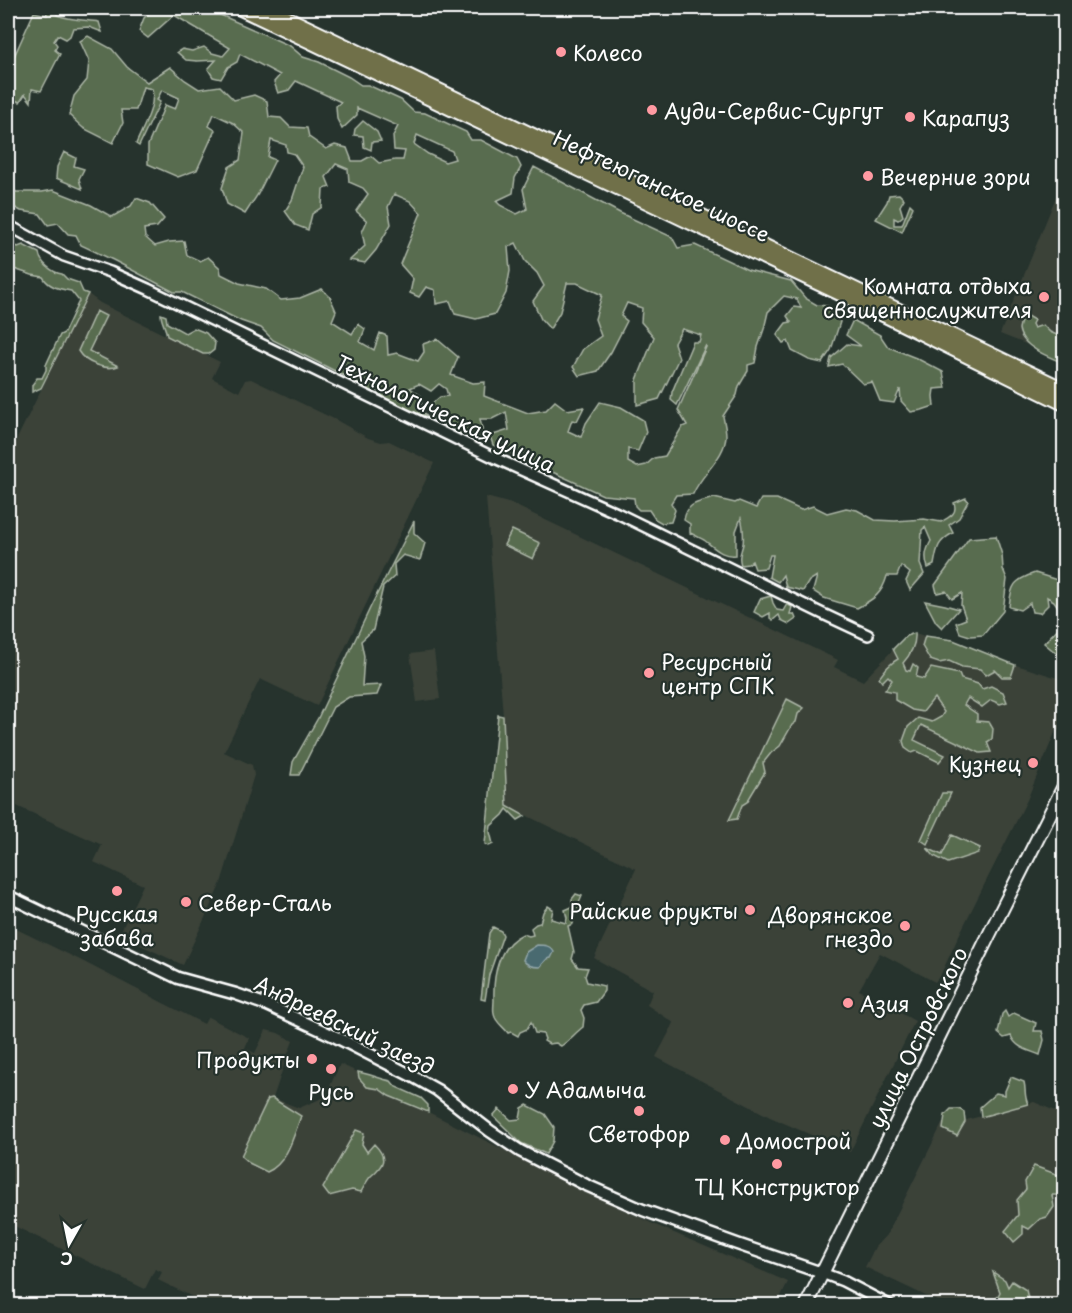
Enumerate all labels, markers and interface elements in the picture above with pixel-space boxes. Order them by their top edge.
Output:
place label: Колесо [573,36,643,68]
marker: Колесо [554,45,568,59]
place label: Ауди-Сервис-Сургут [664,94,884,126]
place label: Карапуз [922,101,1010,133]
marker: Ауди-Сервис-Сургут [645,103,659,117]
marker: Карапуз [903,110,917,124]
street label: Нефтеюганское шоссе [548,121,776,249]
place label: Вечерние зори [880,160,1031,192]
marker: Вечерние зори [861,169,875,183]
place label: Комната отдыха священнослужителя [823,269,1032,325]
marker: Комната отдыха священнослужителя [1037,290,1051,304]
street label: Технологическая улица [331,346,562,481]
place label: Ресурсный центр СПК [661,645,775,701]
marker: Ресурсный центр СПК [642,666,656,680]
place label: Кузнец [949,747,1021,779]
marker: Кузнец [1026,756,1040,770]
marker: Русская забава [110,884,124,898]
place label: Север-Сталь [198,886,332,918]
place label: Райские фрукты [569,894,738,926]
marker: Север-Сталь [179,895,193,909]
place label: Русская забава [75,897,159,953]
place label: Дворянское гнездо [768,898,893,954]
marker: Райские фрукты [743,903,757,917]
marker: Дворянское гнездо [898,919,912,933]
street label: улица Островского [859,941,975,1133]
street label: Андреевский заезд [249,966,441,1082]
place label: Азия [860,987,910,1019]
marker: Азия [841,996,855,1010]
place label: Продукты [196,1043,300,1075]
marker: Продукты [305,1052,319,1066]
marker: Русь [324,1062,338,1076]
place label: У Адамыча [525,1073,646,1105]
place label: Русь [308,1075,354,1107]
marker: У Адамыча [506,1082,520,1096]
marker: Светофор [632,1104,646,1118]
place label: Светофор [588,1117,690,1149]
place label: Домострой [736,1124,851,1156]
marker: Домострой [718,1133,732,1147]
marker: ТЦ Конструктор [770,1157,784,1171]
place label: ТЦ Конструктор [694,1170,860,1202]
north arrow [39,1214,99,1274]
text: С [59,1247,74,1273]

